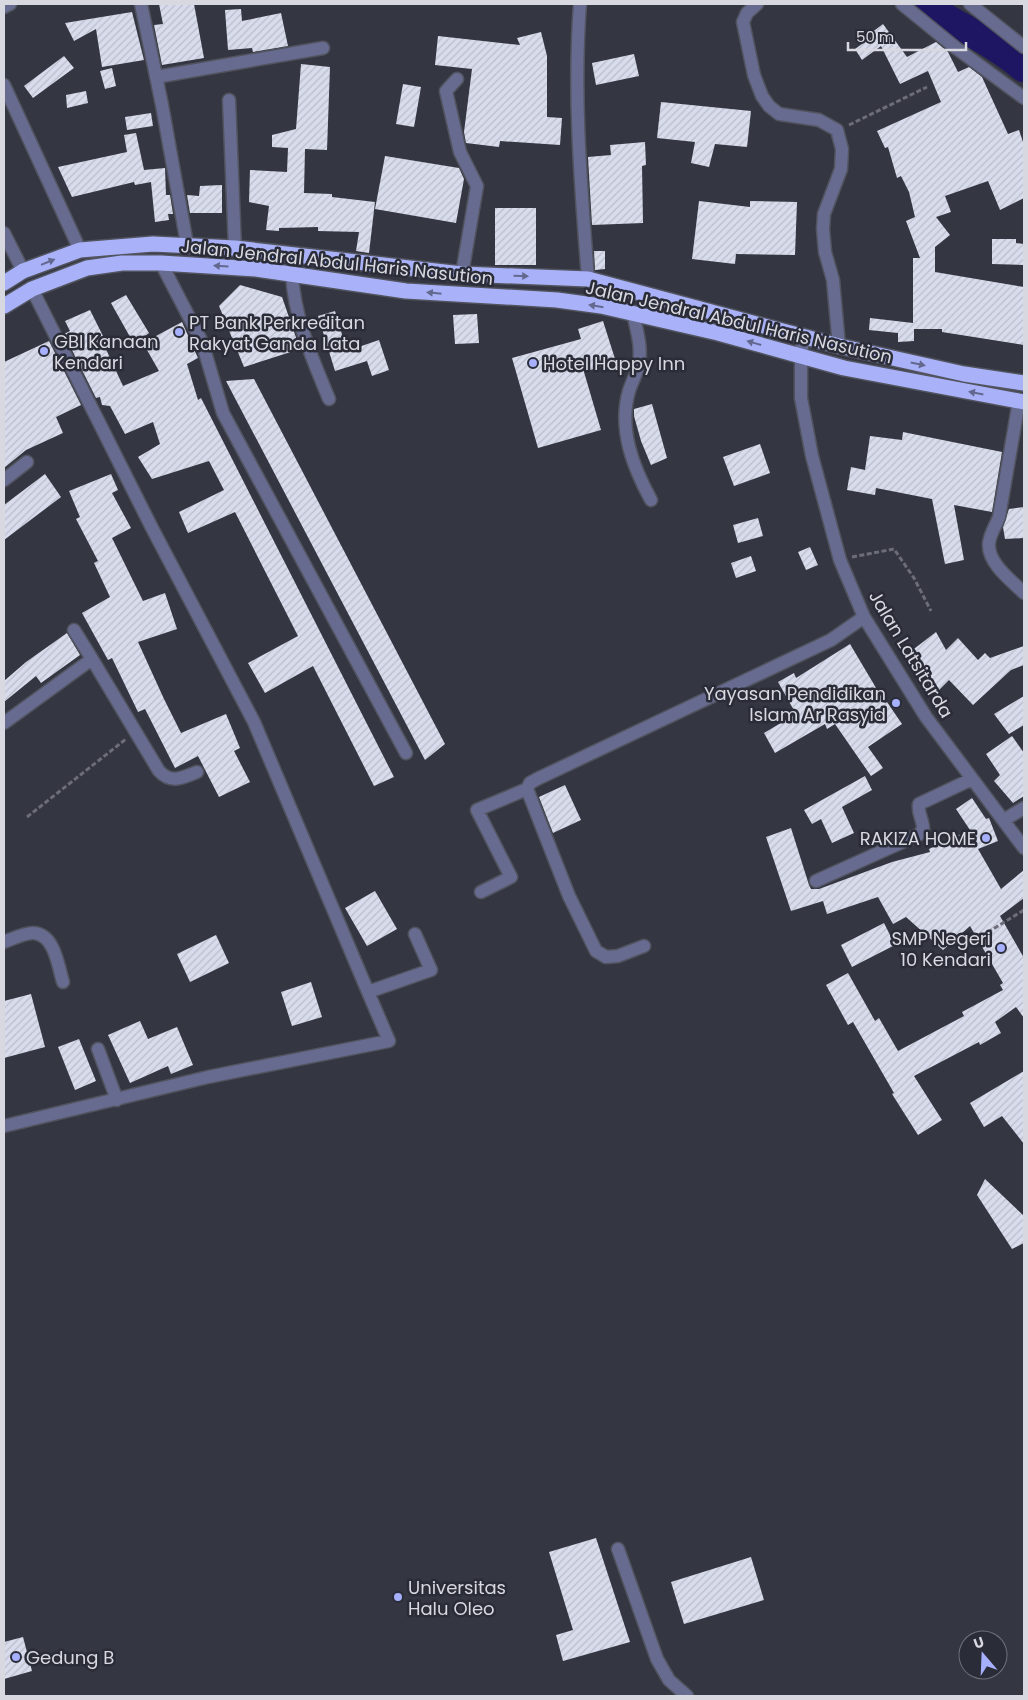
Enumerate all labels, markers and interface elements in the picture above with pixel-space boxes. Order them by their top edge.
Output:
scale bar [848,20,966,52]
text: 50 m [856,26,894,47]
street label: Jalan Jendral Abdul Haris Nasution [180,233,494,291]
one-way arrow [41,258,56,266]
one-way arrow [212,262,228,270]
one-way arrow [513,272,529,280]
street label: Jalan Jendral Abdul Haris Nasution [583,274,895,370]
one-way arrow [426,289,442,297]
one-way arrow [587,301,603,309]
place label: PT Bank Perkreditan Rakyat Ganda Lata [189,310,365,356]
marker: PT Bank Perkreditan Rakyat Ganda Lata [173,326,185,338]
place label: GBI Kanaan Kendari [54,329,159,375]
one-way arrow [746,339,761,347]
marker: GBI Kanaan Kendari [38,345,50,357]
place label: Hotel Happy Inn [543,351,685,376]
marker: Hotel Happy Inn [527,357,539,369]
one-way arrow [910,360,926,368]
one-way arrow [968,388,984,396]
street label: Jalan Latsitarda [863,586,959,722]
place label: Yayasan Pendidikan Islam Ar Rasyid [704,681,886,727]
marker: Yayasan Pendidikan Islam Ar Rasyid [890,697,902,709]
place label: RAKIZA HOME [860,826,976,851]
marker: RAKIZA HOME [980,832,992,844]
place label: SMP Negeri 10 Kendari [891,926,991,972]
marker: SMP Negeri 10 Kendari [995,942,1007,954]
place label: Universitas Halu Oleo [408,1575,506,1621]
marker: Universitas Halu Oleo [392,1591,404,1603]
north arrow [958,1630,1008,1680]
text: U [971,1632,987,1654]
place label: Gedung B [26,1645,114,1670]
marker: Gedung B [10,1651,22,1663]

